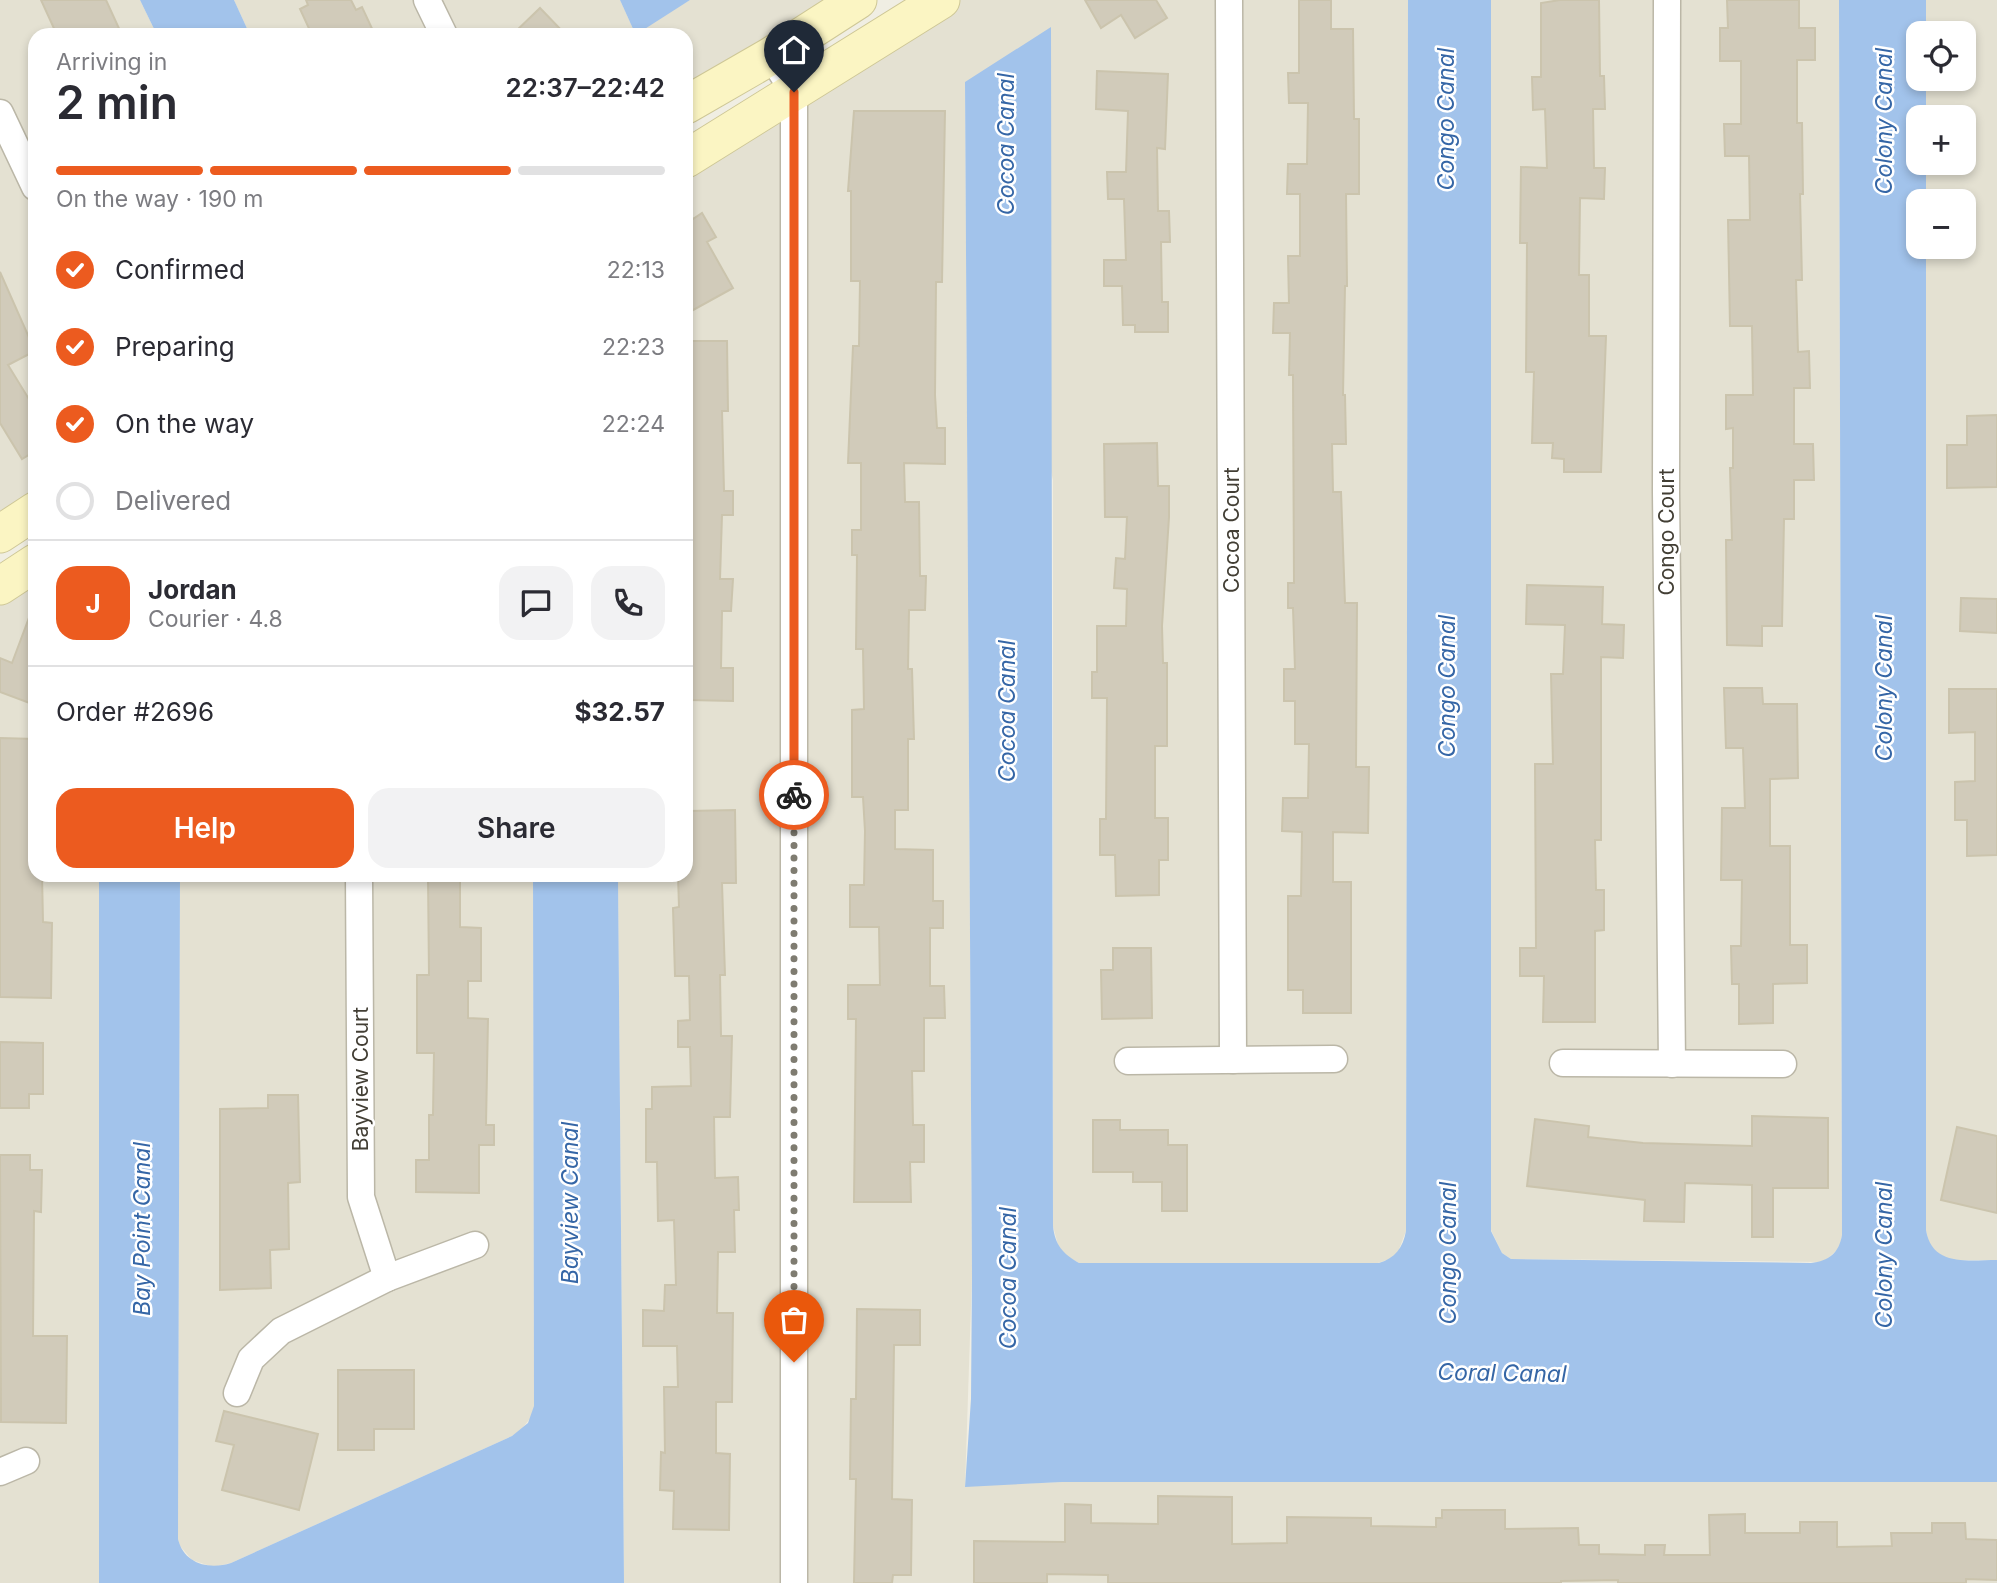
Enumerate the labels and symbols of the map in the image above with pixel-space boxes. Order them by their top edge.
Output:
pin [764,20,824,92]
water label: Congo Canal [1432,47,1460,190]
water label: Colony Canal [1870,47,1898,194]
water label: Cocoa Canal [992,72,1020,215]
street label: Cocoa Court [1219,467,1244,593]
street label: Congo Court [1654,468,1679,596]
water label: Congo Canal [1433,614,1461,757]
water label: Colony Canal [1870,614,1898,761]
water label: Cocoa Canal [993,639,1021,782]
courier [759,760,829,830]
street label: Bayview Court [348,1007,373,1151]
water label: Bayview Canal [556,1121,584,1284]
water label: Bay Point Canal [128,1142,156,1316]
water label: Congo Canal [1434,1181,1462,1324]
water label: Colony Canal [1870,1181,1898,1328]
water label: Cocoa Canal [994,1206,1022,1349]
pin [764,1290,824,1362]
water label: Coral Canal [1437,1358,1567,1388]

